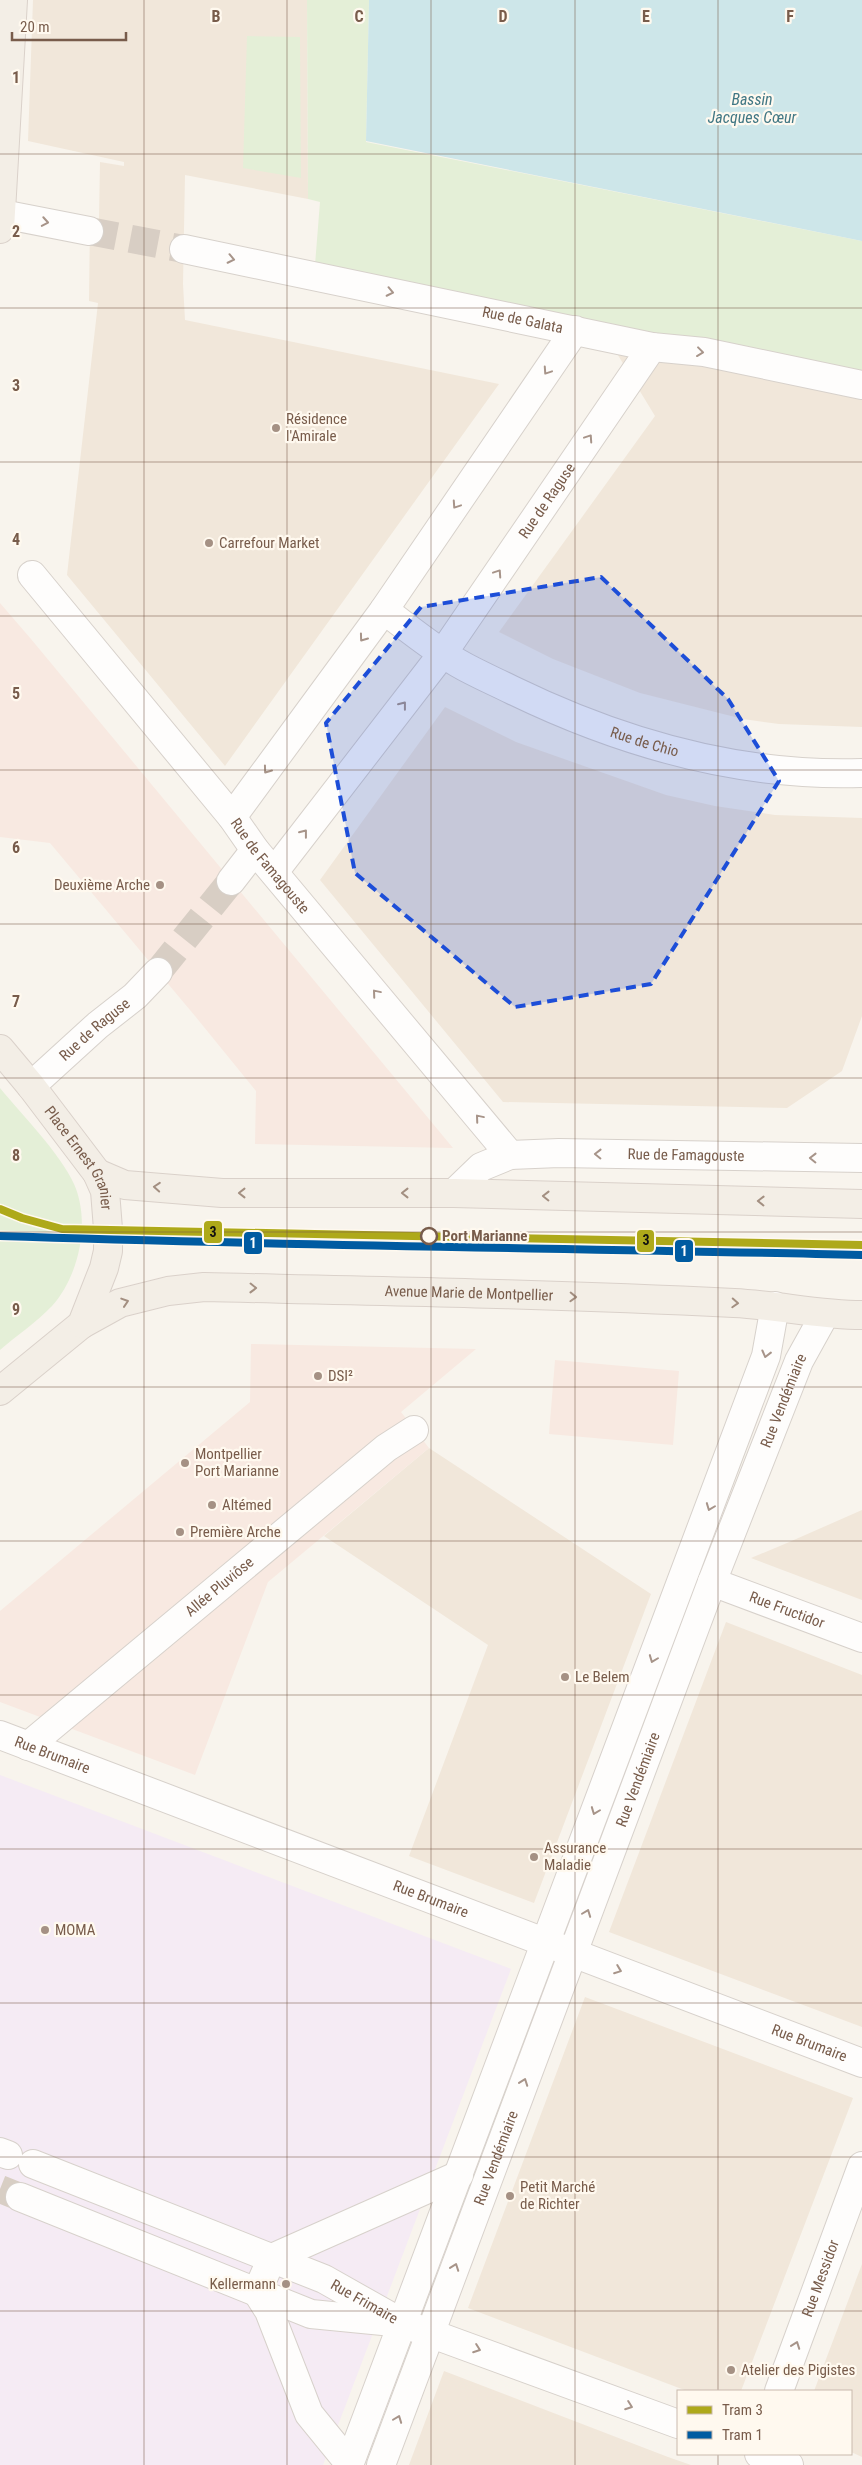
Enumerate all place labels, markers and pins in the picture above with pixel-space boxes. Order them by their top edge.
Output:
place label: Résidence l'Amirale [286,410,347,445]
marker: Résidence l'Amirale [270,422,282,434]
place label: Carrefour Market [219,534,319,552]
marker: Carrefour Market [203,537,215,549]
place label: Deuxième Arche [54,876,150,894]
marker: Deuxième Arche [154,879,166,891]
marker: Port Marianne [420,1227,438,1245]
place label: Port Marianne [442,1227,527,1245]
place label: DSI² [328,1367,353,1385]
marker: DSI² [312,1370,324,1382]
place label: Montpellier Port Marianne [195,1445,279,1480]
marker: Montpellier Port Marianne [179,1457,191,1469]
place label: Altémed [222,1496,271,1514]
marker: Altémed [206,1499,218,1511]
place label: Première Arche [190,1523,281,1541]
marker: Première Arche [174,1526,186,1538]
place label: Le Belem [575,1668,630,1686]
marker: Le Belem [559,1671,571,1683]
place label: Assurance Maladie [544,1839,606,1874]
marker: Assurance Maladie [528,1851,540,1863]
place label: MOMA [55,1921,96,1939]
marker: MOMA [39,1924,51,1936]
place label: Petit Marché de Richter [520,2178,595,2213]
marker: Petit Marché de Richter [504,2190,516,2202]
place label: Kellermann [209,2275,276,2293]
marker: Kellermann [280,2278,292,2290]
place label: Atelier des Pigistes [741,2361,856,2379]
marker: Atelier des Pigistes [725,2364,737,2376]

